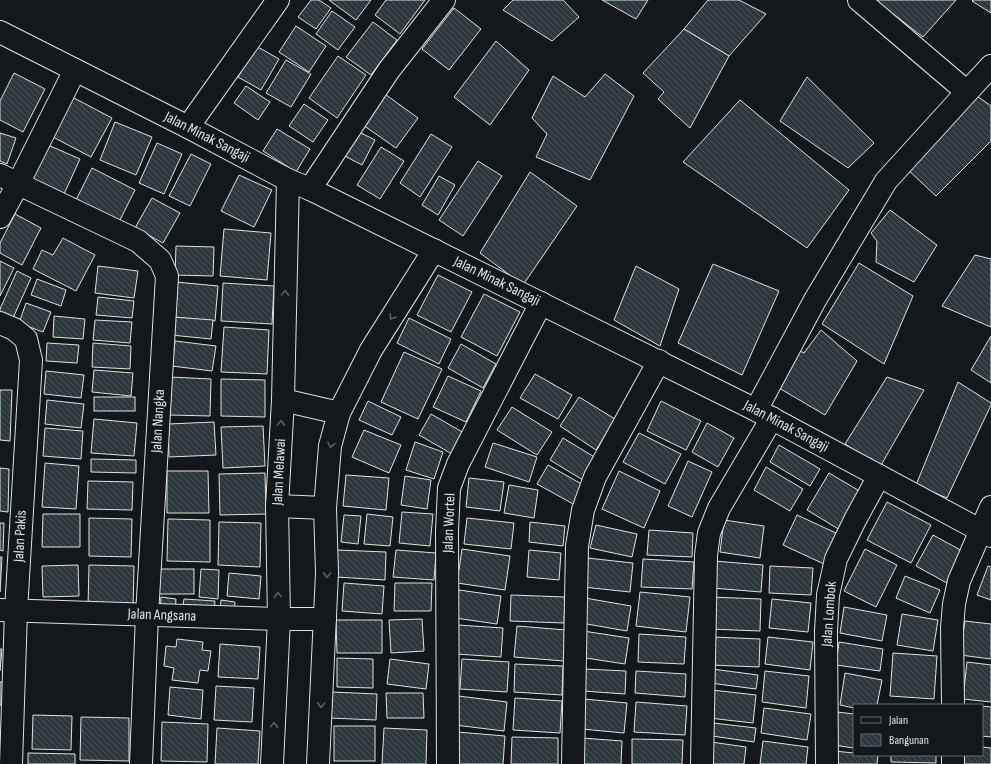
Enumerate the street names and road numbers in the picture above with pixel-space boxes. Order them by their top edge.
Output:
street label: Jalan Minak Sangaji [160,107,253,167]
street label: Jalan Minak Sangaji [450,251,544,310]
street label: Jalan Nangka [147,389,169,454]
street label: Jalan Minak Sangaji [739,395,832,457]
street label: Jalan Melawai [268,438,290,507]
street label: Jalan Wortel [438,493,460,554]
street label: Jalan Pakis [9,510,31,563]
street label: Jalan Lombok [817,580,841,648]
street label: Jalan Angsana [126,604,197,626]

